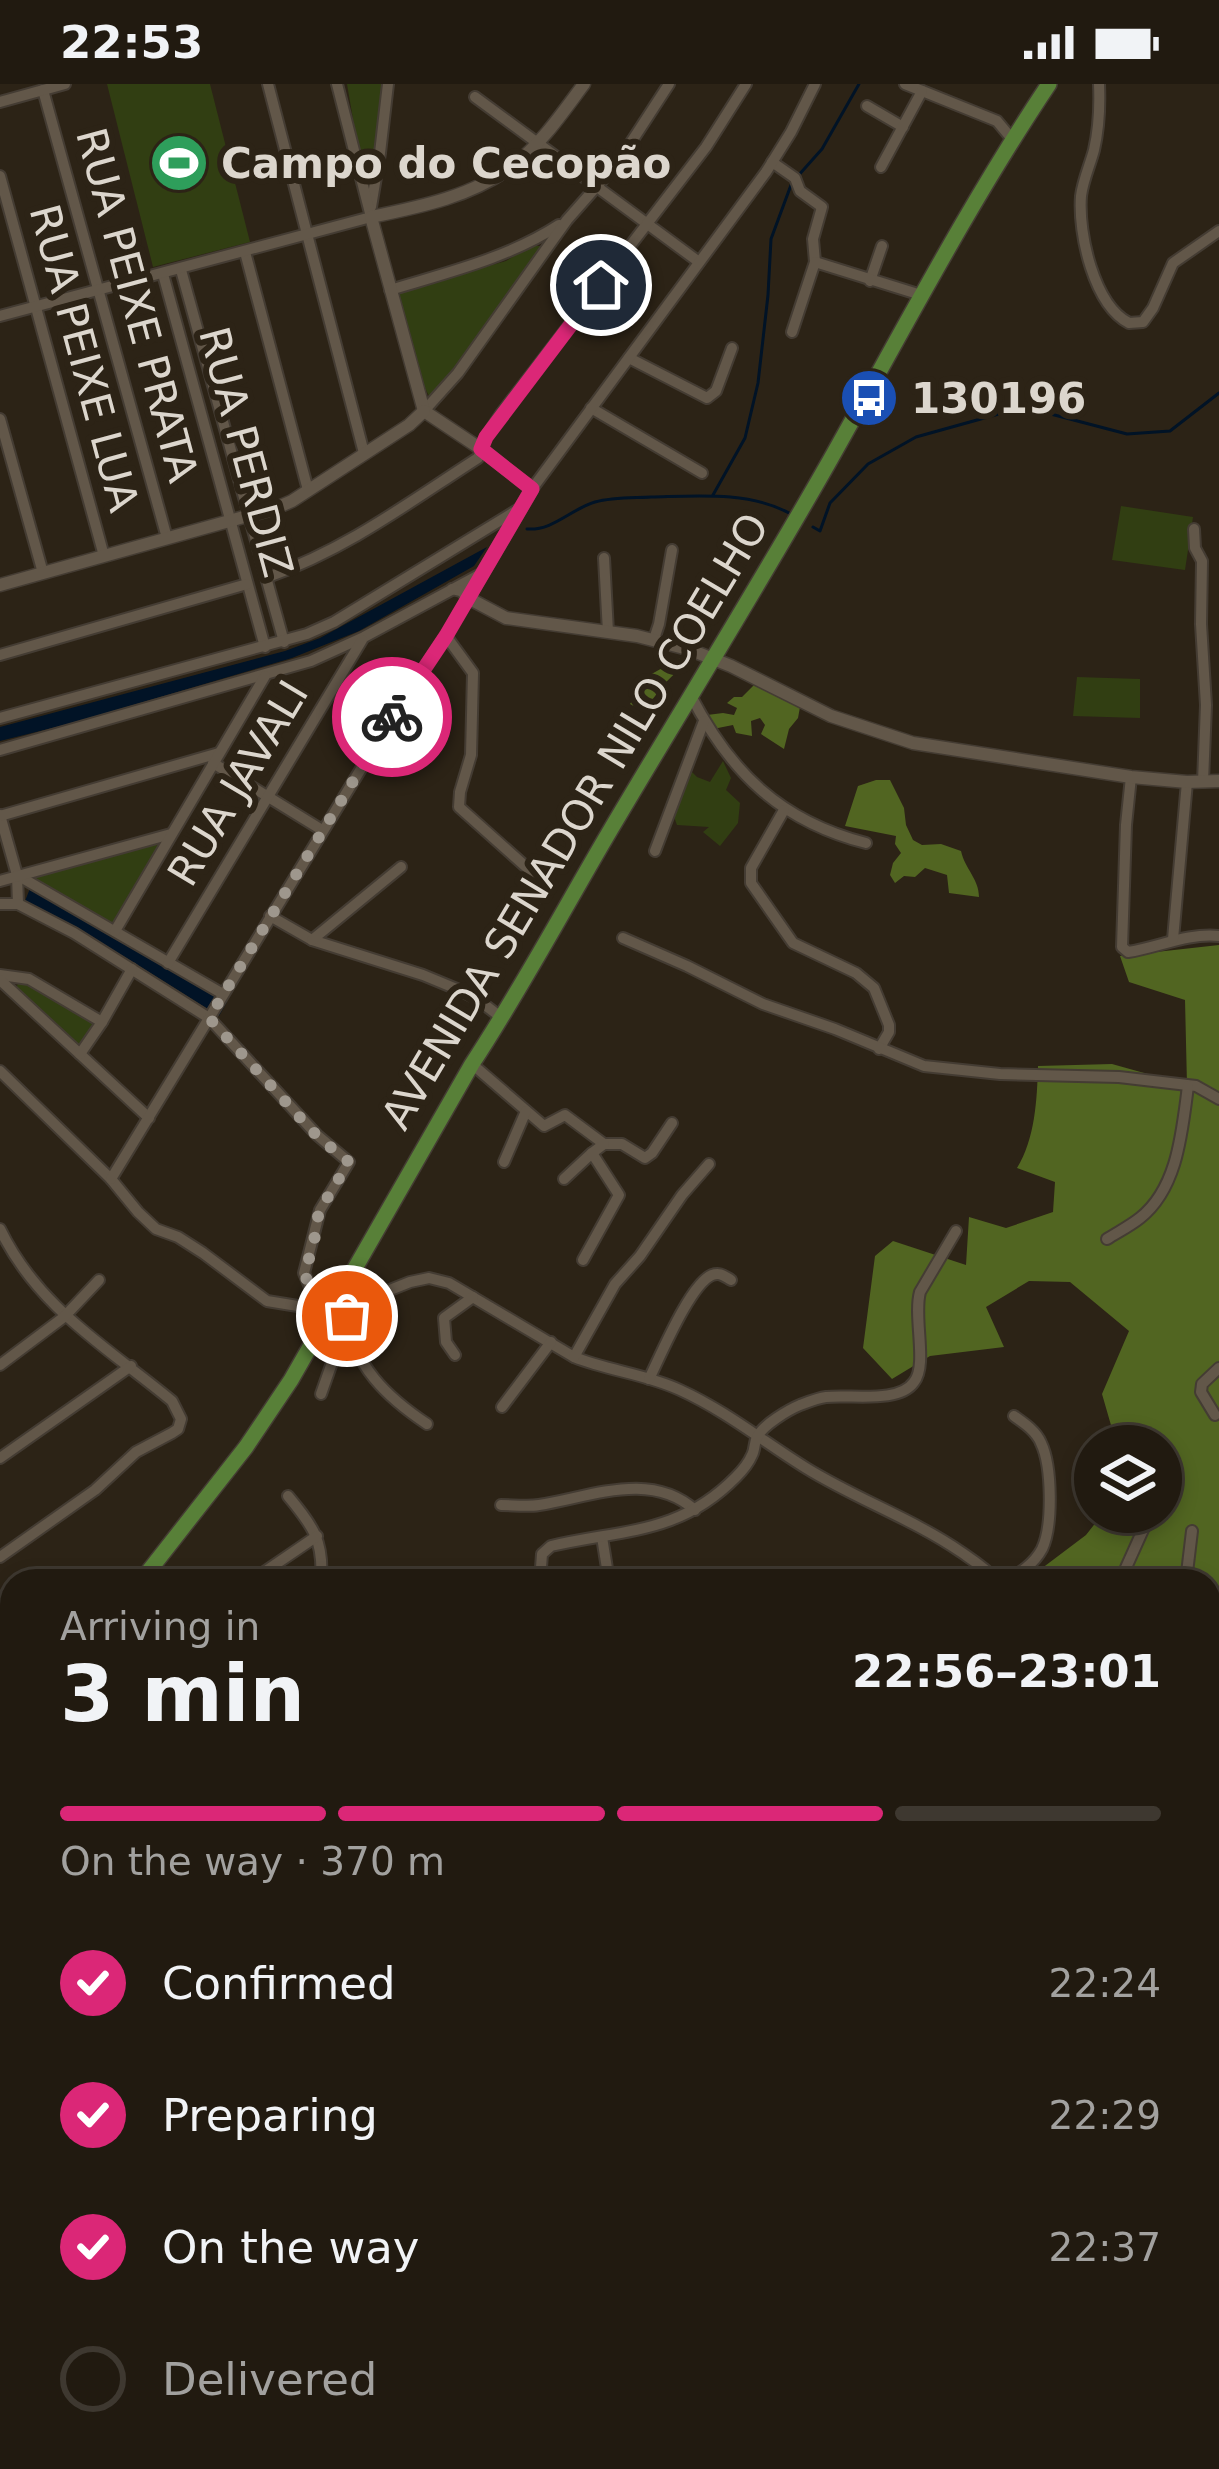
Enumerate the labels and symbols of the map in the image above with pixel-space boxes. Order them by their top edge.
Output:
street label: RUA PEIXE PRATA [66,123,208,488]
sports icon: Campo do Cecopão [148,132,210,194]
place label: Campo do Cecopão [221,139,671,188]
street label: RUA PEIXE LUA [19,199,149,517]
pin [550,234,652,336]
street label: RUA PERDIZ [189,322,303,582]
bus stop icon: 130196 [838,367,900,429]
place label: 130196 [911,374,1086,423]
street label: AVENIDA SENADOR NILO COELHO [371,504,779,1138]
courier [332,657,452,777]
street label: RUA JAVALI [158,672,318,894]
pin [296,1265,398,1367]

